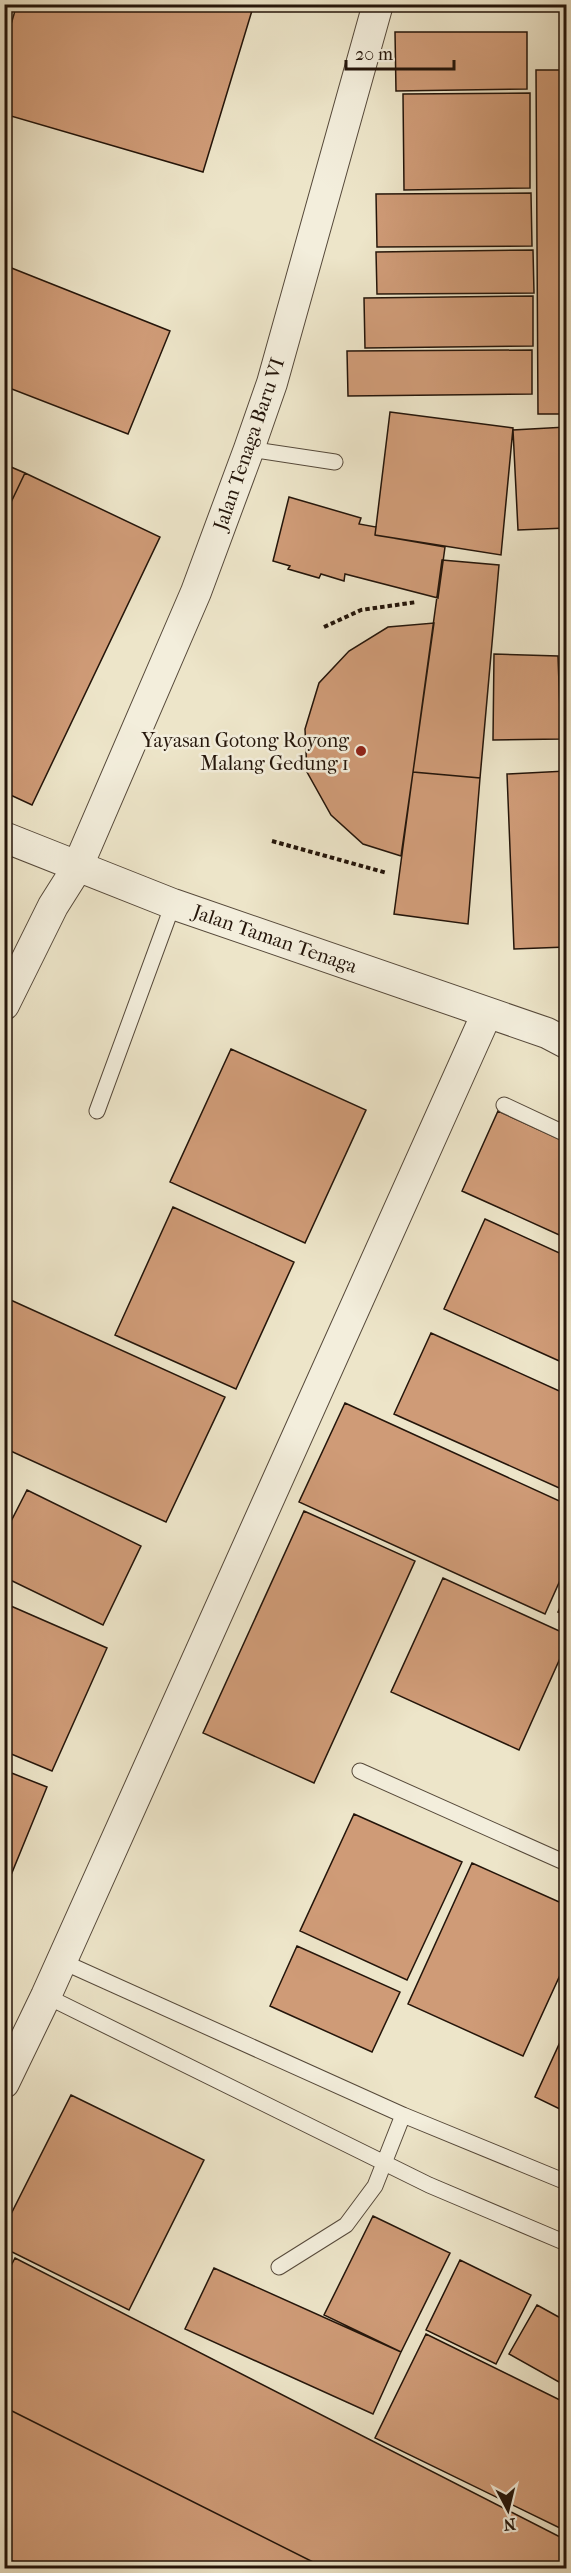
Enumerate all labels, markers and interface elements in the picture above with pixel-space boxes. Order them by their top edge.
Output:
scale bar [346,33,454,71]
text: 20 m [355,44,393,65]
street label: Jalan Tenaga Baru VI [208,354,289,535]
place label: Yayasan Gotong Royong Malang Gedung 1 [141,729,349,775]
marker: Yayasan Gotong Royong Malang Gedung 1 [354,744,368,758]
street label: Jalan Taman Tenaga [188,899,361,978]
north arrow [478,2480,538,2540]
text: N [502,2514,517,2535]

